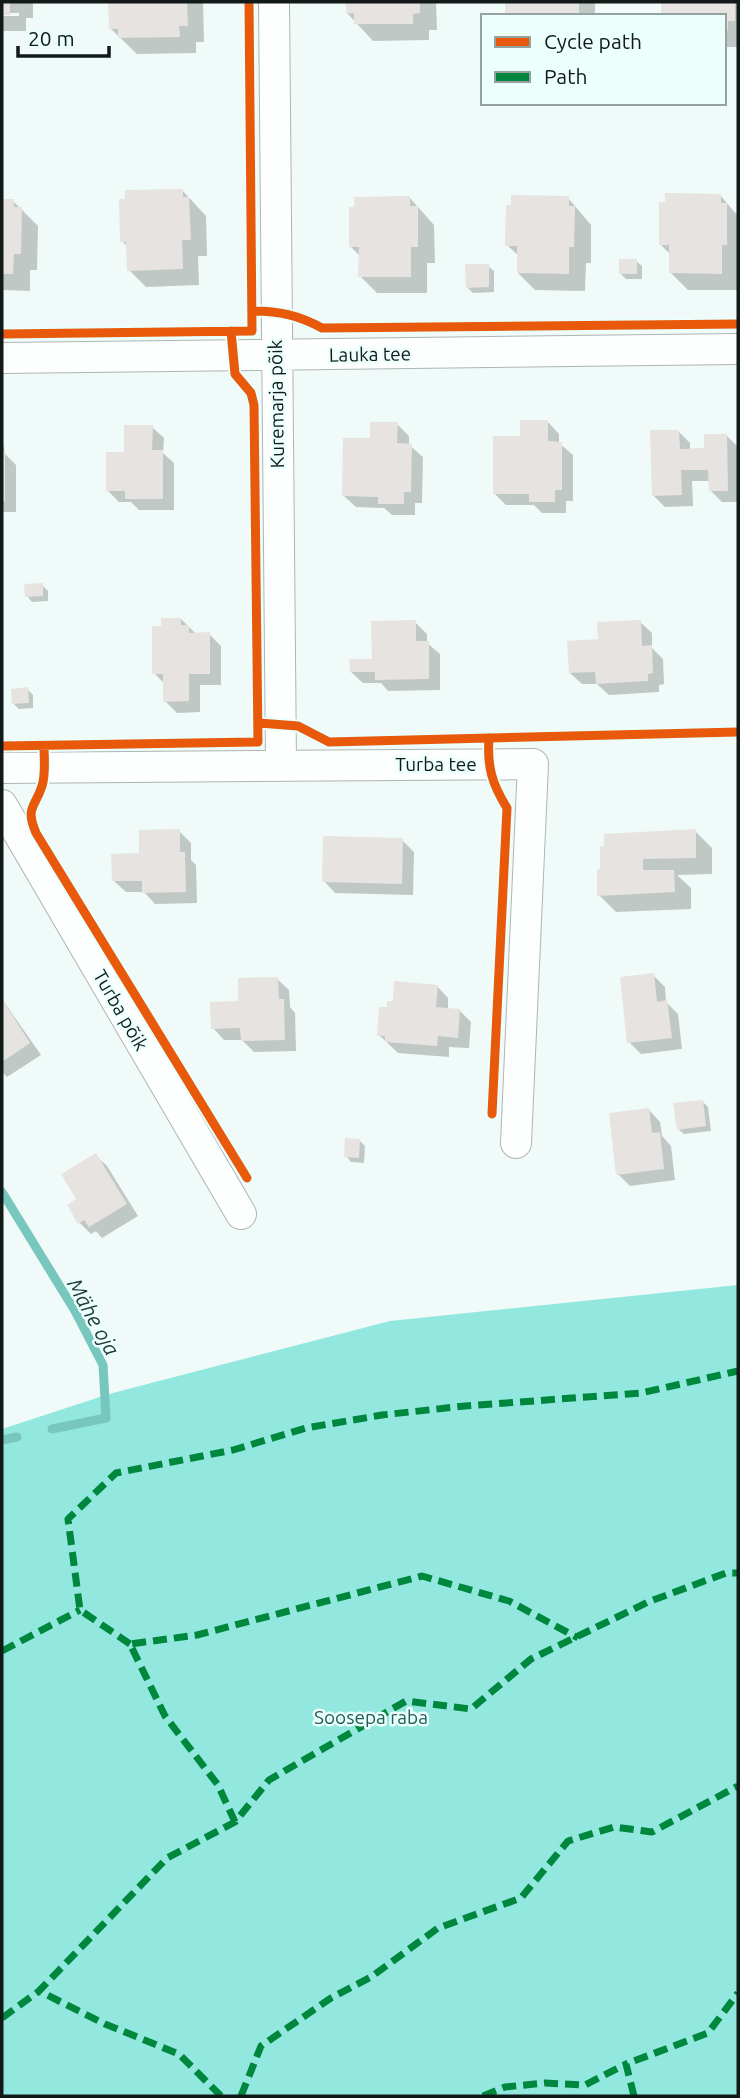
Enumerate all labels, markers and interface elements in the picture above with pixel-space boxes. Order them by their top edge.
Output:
scale bar [18,14,108,58]
legend [481,14,726,105]
text: 20 m [28,26,75,50]
text: Cycle path [544,29,642,53]
text: Path [544,64,587,88]
street label: Kuremarja põik [264,339,288,468]
street label: Lauka tee [329,342,411,366]
street label: Turba tee [395,753,477,775]
street label: Turba põik [89,966,153,1055]
water label: Mähe oja [63,1274,125,1359]
park label: Soosepa raba [314,1706,428,1728]

